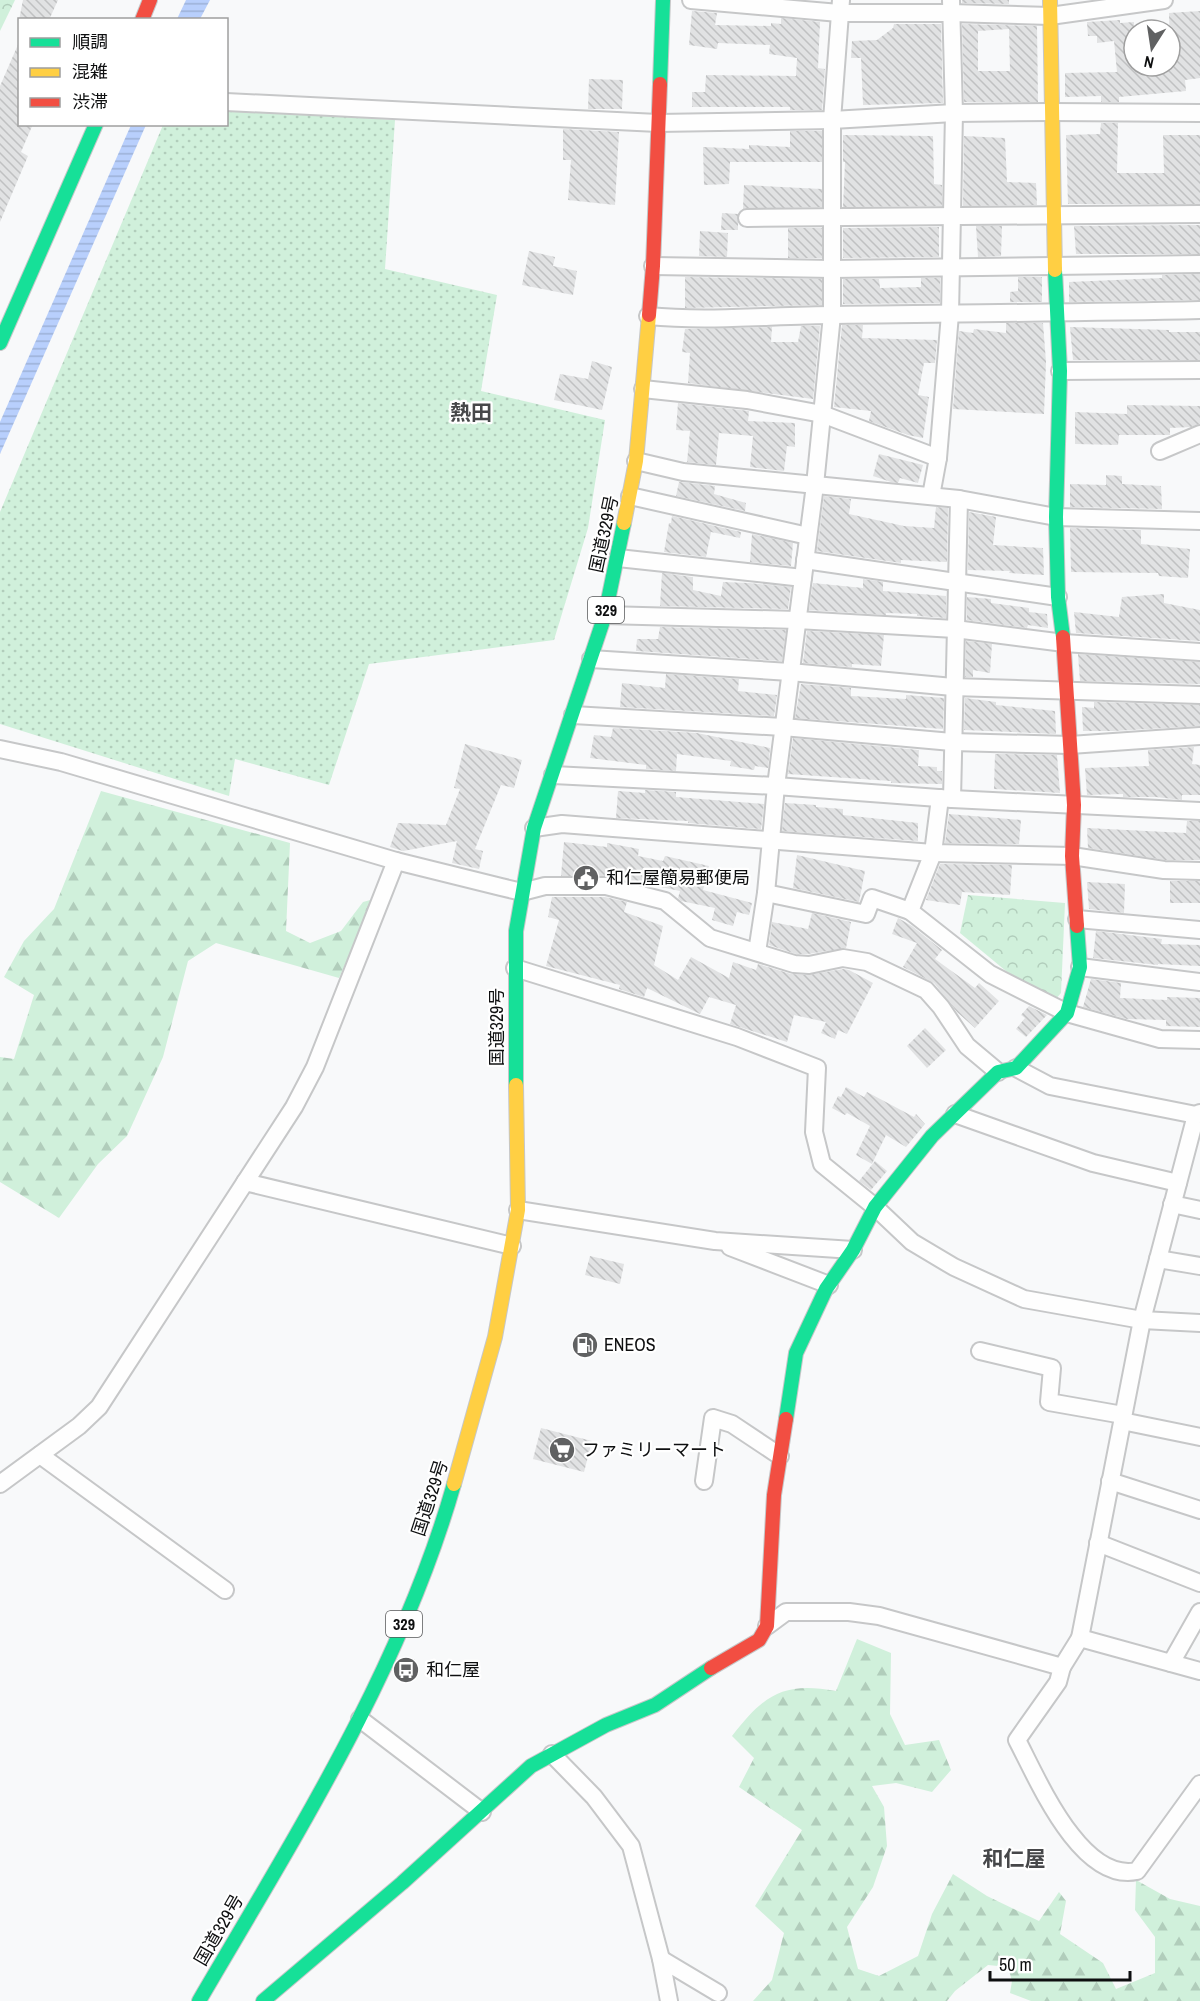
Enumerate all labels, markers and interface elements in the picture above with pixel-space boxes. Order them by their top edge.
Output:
legend [18,18,228,126]
north arrow [1122,18,1182,78]
text: 順調 [72,29,108,54]
text: N [1142,51,1156,74]
text: 混雑 [72,59,108,84]
text: 渋滞 [72,89,108,114]
district label: 熱田 [450,398,492,427]
street label: 国道329号 [583,493,624,575]
road number: 329 [588,597,624,623]
public building icon: 和仁屋簡易郵便局 [571,863,601,893]
place label: 和仁屋簡易郵便局 [606,865,750,890]
street label: 国道329号 [484,988,509,1066]
fuel station icon: ENEOS [570,1330,600,1360]
place label: ENEOS [604,1332,656,1357]
supermarket icon: ファミリーマート [547,1435,577,1465]
place label: ファミリーマート [582,1437,726,1462]
street label: 国道329号 [405,1457,454,1539]
road number: 329 [386,1611,422,1637]
bus stop icon: 和仁屋 [391,1655,421,1685]
place label: 和仁屋 [426,1657,480,1682]
district label: 和仁屋 [983,1844,1046,1873]
street label: 国道329号 [188,1889,249,1970]
scale bar [990,1944,1130,1982]
text: 50 m [999,1952,1032,1977]

